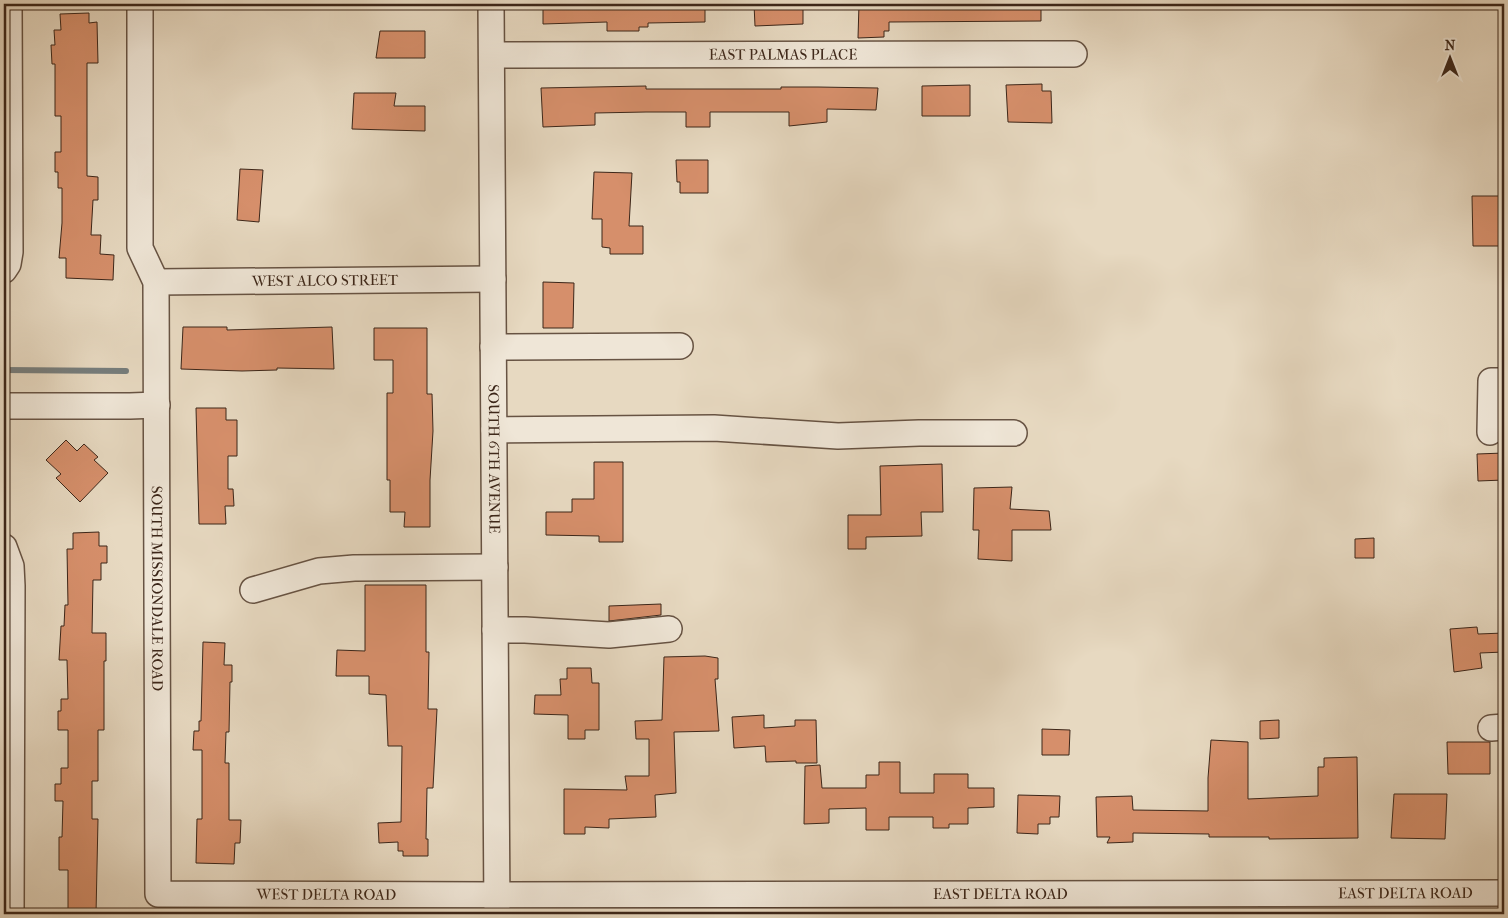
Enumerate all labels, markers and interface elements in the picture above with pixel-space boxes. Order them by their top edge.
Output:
north arrow [1426,32,1476,82]
text: N [1445,37,1456,54]
street label: EAST PALMAS PLACE [709,45,857,64]
street label: WEST ALCO STREET [251,271,399,290]
street label: SOUTH 6TH AVENUE [485,384,503,534]
street label: SOUTH MISSIONDALE ROAD [148,486,166,691]
street label: EAST DELTA ROAD [1338,884,1473,902]
street label: WEST DELTA ROAD [256,885,396,904]
street label: EAST DELTA ROAD [933,885,1068,903]

